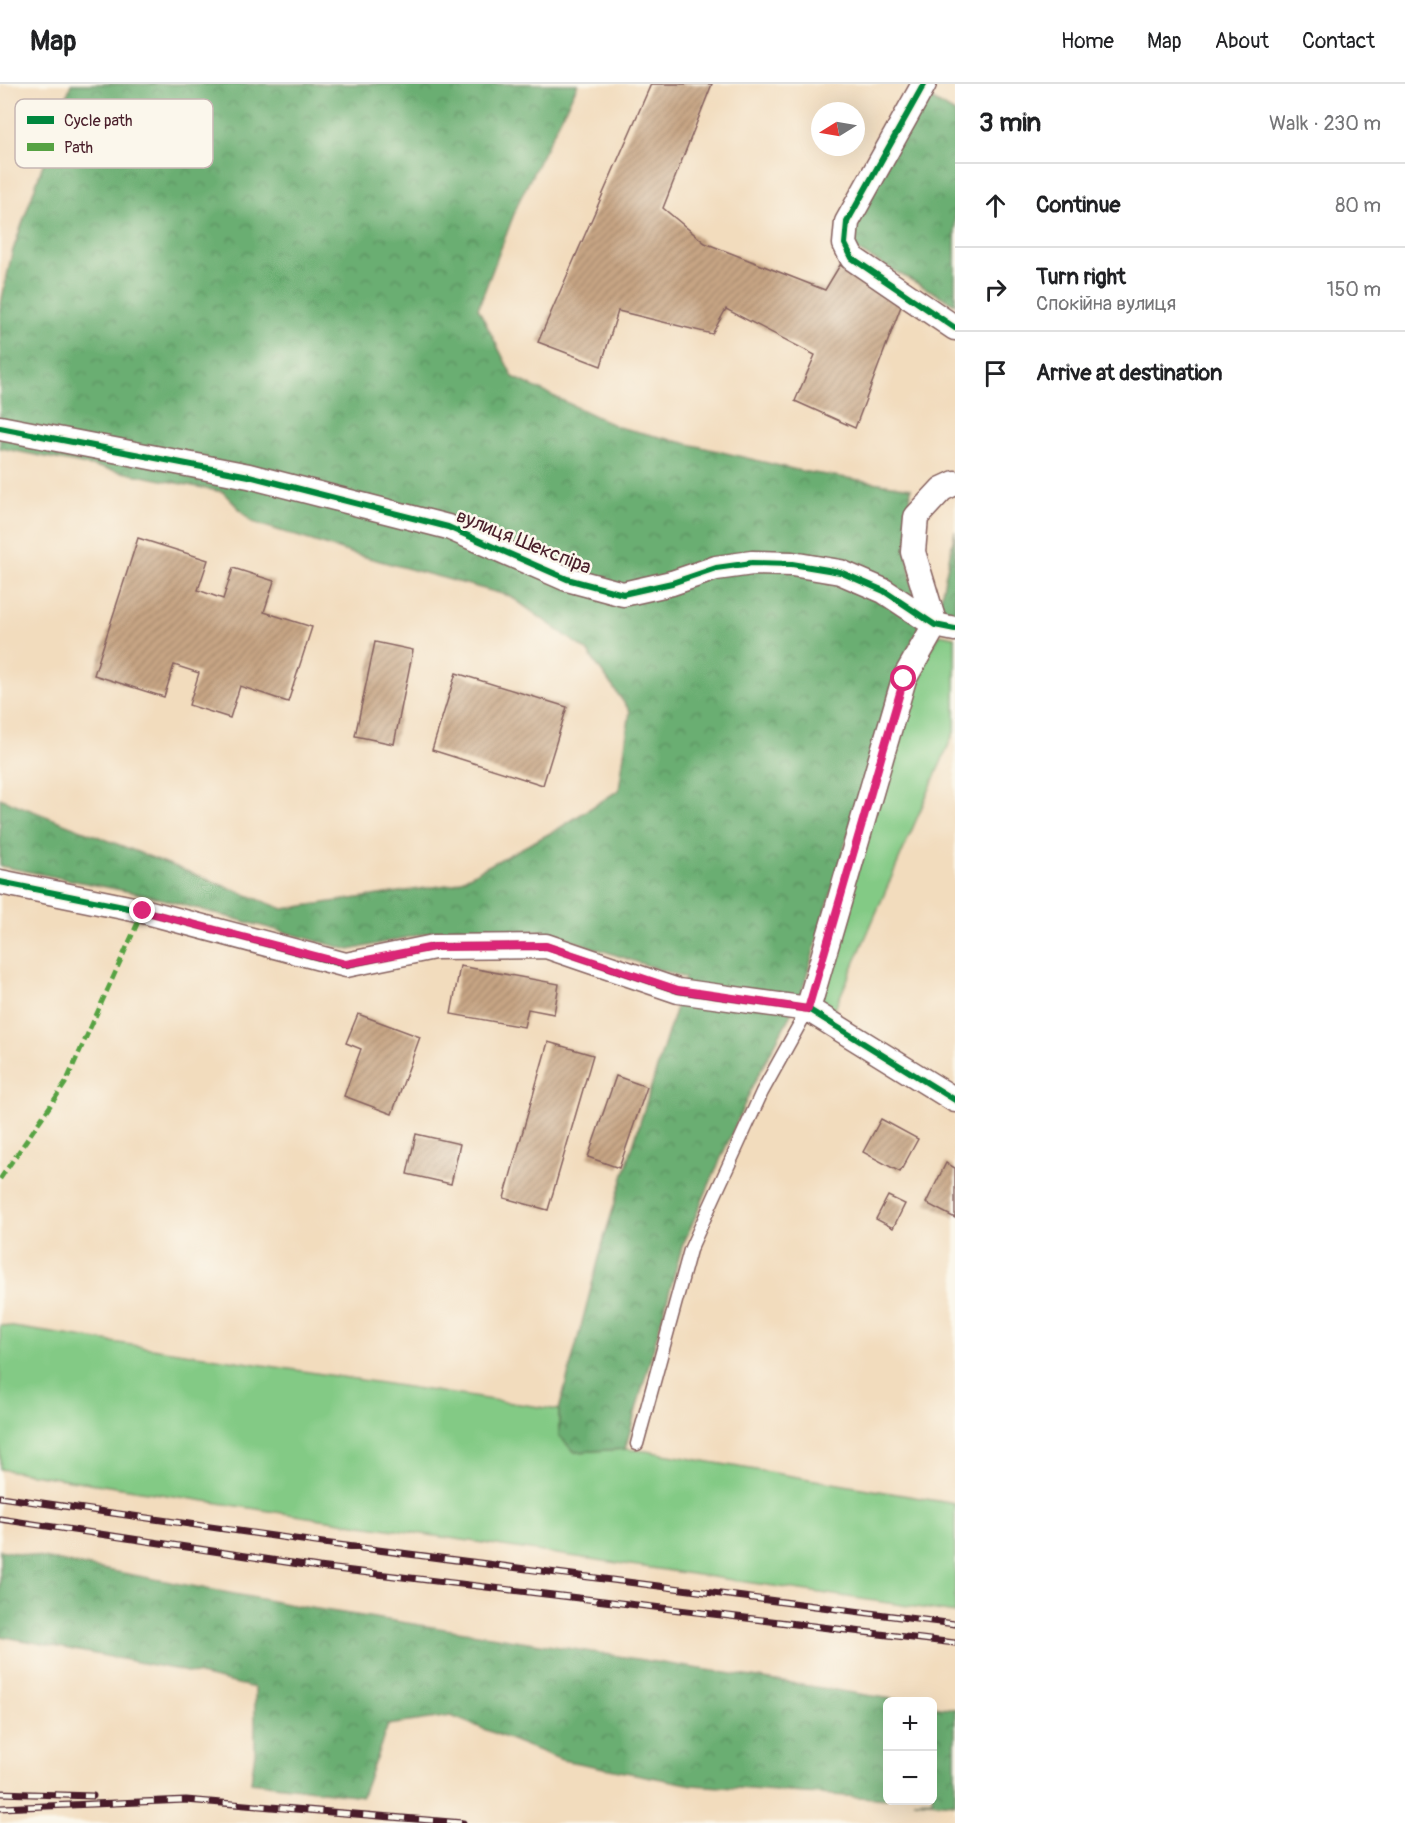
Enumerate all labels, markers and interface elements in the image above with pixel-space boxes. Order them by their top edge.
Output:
text: Map [30,24,76,59]
text: Home [1061,28,1114,55]
text: Map [1147,28,1182,55]
text: About [1215,28,1269,55]
text: Contact [1302,28,1375,55]
legend [15,99,213,168]
north arrow [811,102,865,156]
text: 3 min [979,107,1041,139]
text: Cycle path [64,111,132,131]
text: Walk · 230 m [1269,111,1381,136]
text: Path [64,138,93,158]
icon: ahead [979,189,1012,222]
text: Continue [1036,191,1120,219]
text: 80 m [1335,193,1381,218]
text: Turn right [1036,263,1126,291]
icon: right [979,273,1012,306]
text: 150 m [1327,277,1381,302]
text: Спокійна вулиця [1036,291,1176,316]
icon: arrive [979,357,1012,390]
text: Arrive at destination [1036,359,1222,387]
street label: вулиця Шекспіра [453,503,595,580]
route start [890,665,916,691]
route end [129,897,155,923]
map controls [883,1697,937,1805]
button: + [883,1697,937,1751]
button: − [883,1751,937,1805]

